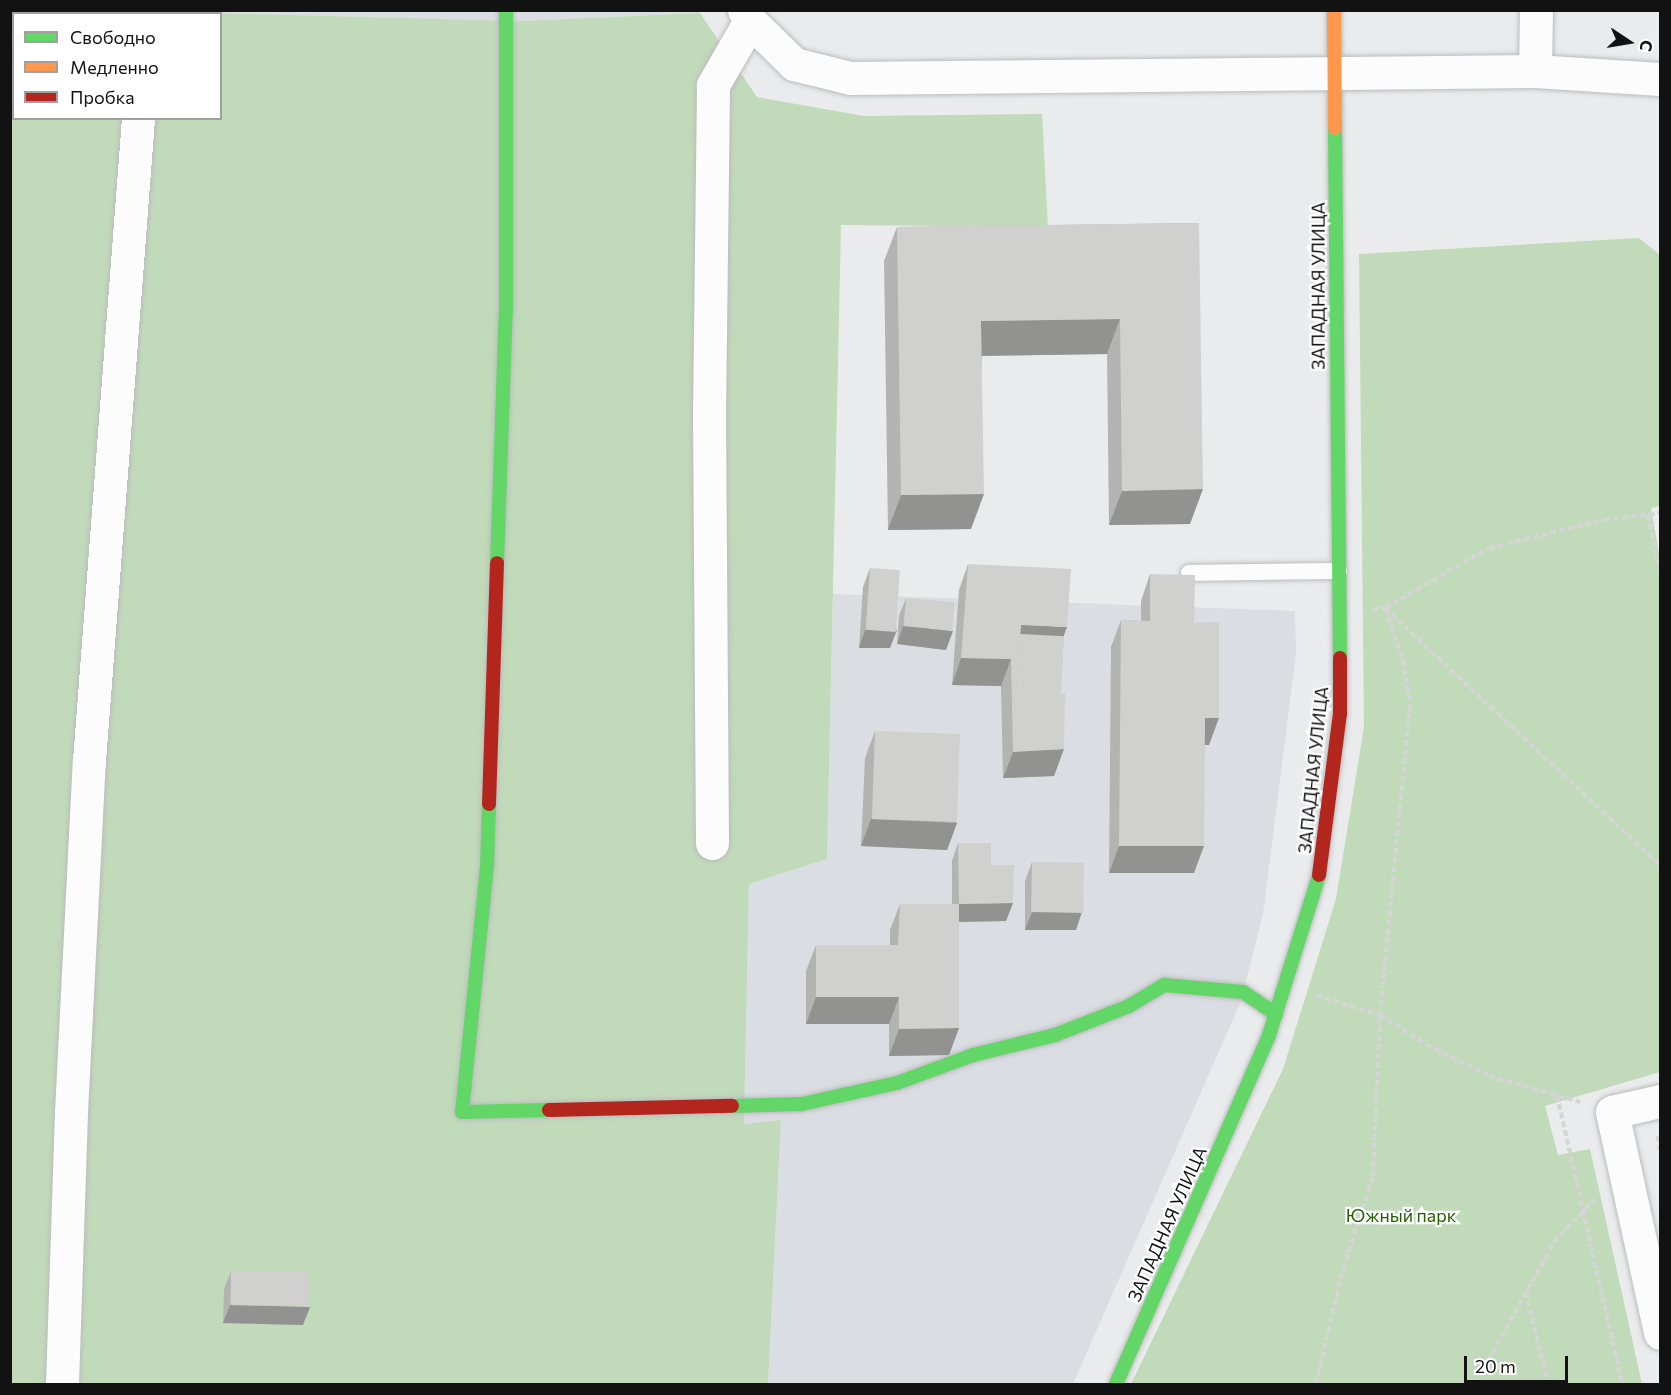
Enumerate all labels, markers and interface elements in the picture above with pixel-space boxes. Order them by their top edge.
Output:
legend [12,12,222,120]
north arrow [1599,12,1659,72]
text: Свободно [70,26,156,48]
text: С [1637,39,1658,53]
text: Медленно [70,56,159,78]
text: Пробка [70,86,135,108]
street label: ЗАПАДНАЯ УЛИЦА [1307,202,1329,370]
street label: ЗАПАДНАЯ УЛИЦА [1293,685,1333,855]
street label: ЗАПАДНАЯ УЛИЦА [1123,1143,1211,1305]
park label: Южный парк [1346,1204,1456,1226]
scale bar [1467,1344,1570,1382]
text: 20 m [1475,1355,1516,1377]

